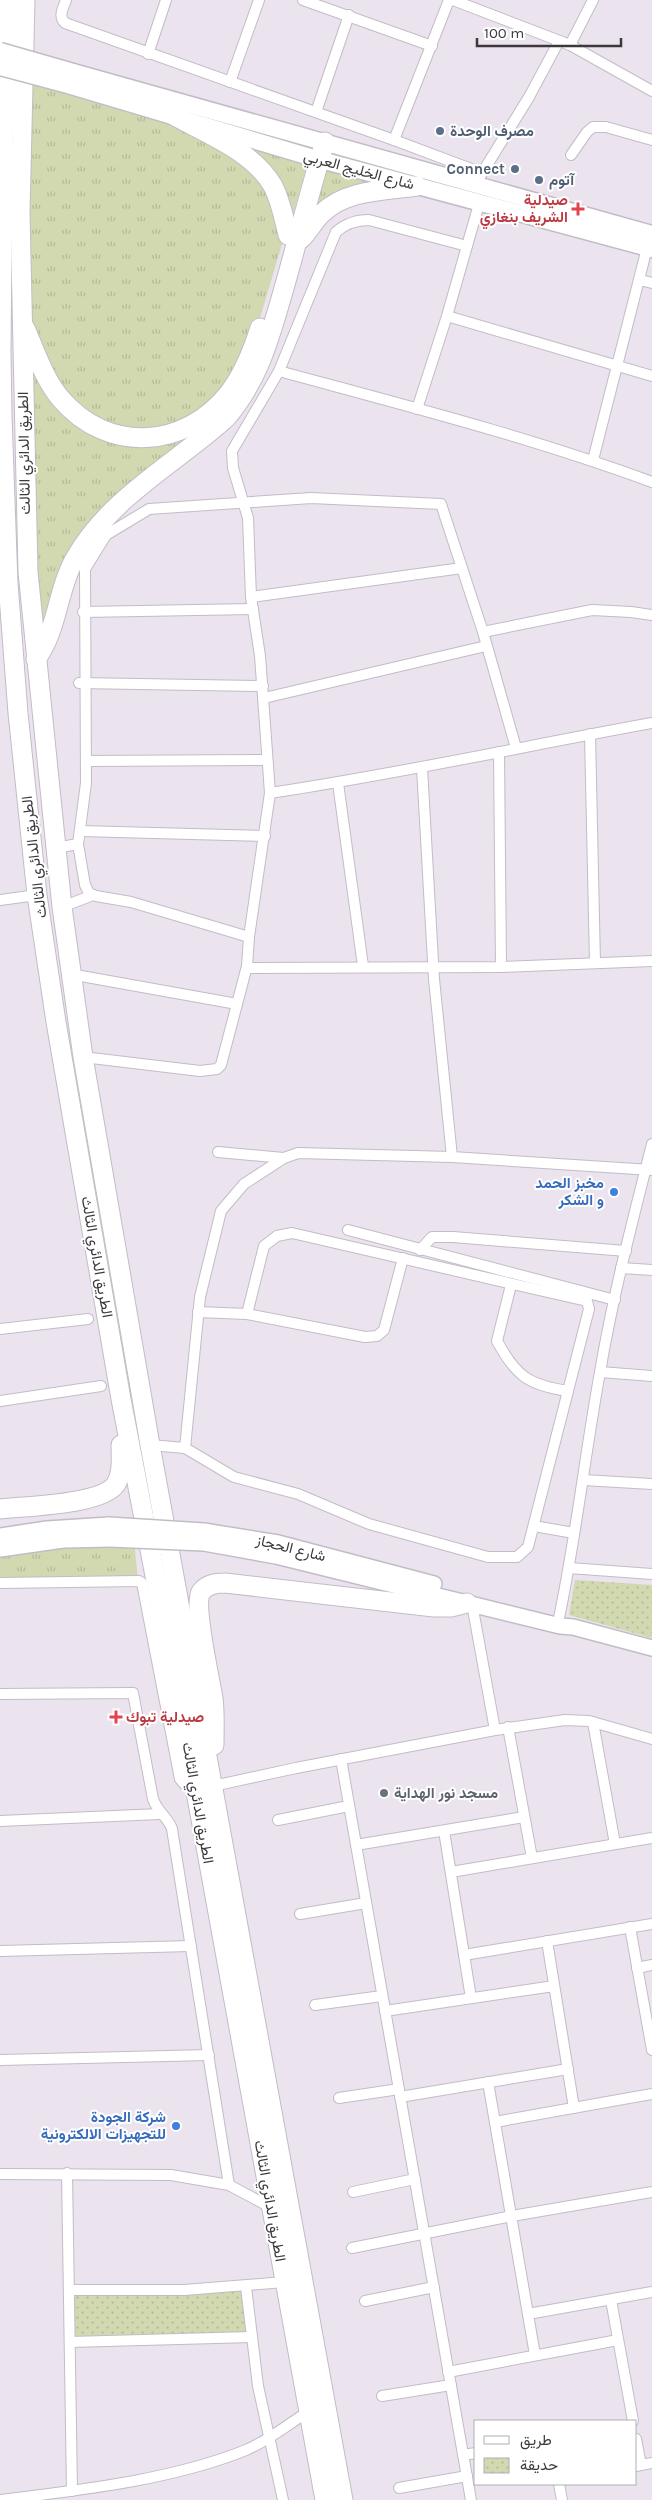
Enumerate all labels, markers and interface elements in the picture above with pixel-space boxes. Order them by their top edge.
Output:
scale bar [477,15,621,47]
text: 100 m [484,24,524,42]
place label: مصرف الوحدة [450,122,534,140]
marker: مصرف الوحدة [434,125,446,137]
street label: شارع الخليج العربي [301,147,417,197]
place label: Connect [447,160,505,178]
marker: Connect [509,163,521,175]
place label: آتوم [549,171,575,190]
marker: آتوم [533,174,545,186]
place label: صيدلية الشريف بنغازي [480,191,568,230]
marker: صيدلية الشريف بنغازي [572,203,584,215]
street label: الطريق الدائري الثالث [14,391,38,515]
street label: الطريق الدائري الثالث [18,794,54,919]
place label: مخبز الحمد و الشكر [535,1174,604,1209]
marker: مخبز الحمد و الشكر [608,1186,620,1198]
street label: الطريق الدائري الثالث [74,1195,117,1320]
street label: شارع الحجاز [253,1530,328,1567]
place label: صيدلية تبوك [126,1708,205,1726]
marker: صيدلية تبوك [110,1711,122,1723]
street label: الطريق الدائري الثالث [175,1741,218,1866]
place label: مسجد نور الهداية [394,1784,498,1802]
marker: مسجد نور الهداية [378,1787,390,1799]
place label: شركة الجودة للتجهيزات الالكترونية [41,2108,166,2143]
marker: شركة الجودة للتجهيزات الالكترونية [170,2120,182,2132]
street label: الطريق الدائري الثالث [247,2139,290,2264]
legend [474,2420,637,2485]
text: طريق [520,2431,552,2450]
text: حديقة [520,2456,558,2474]

